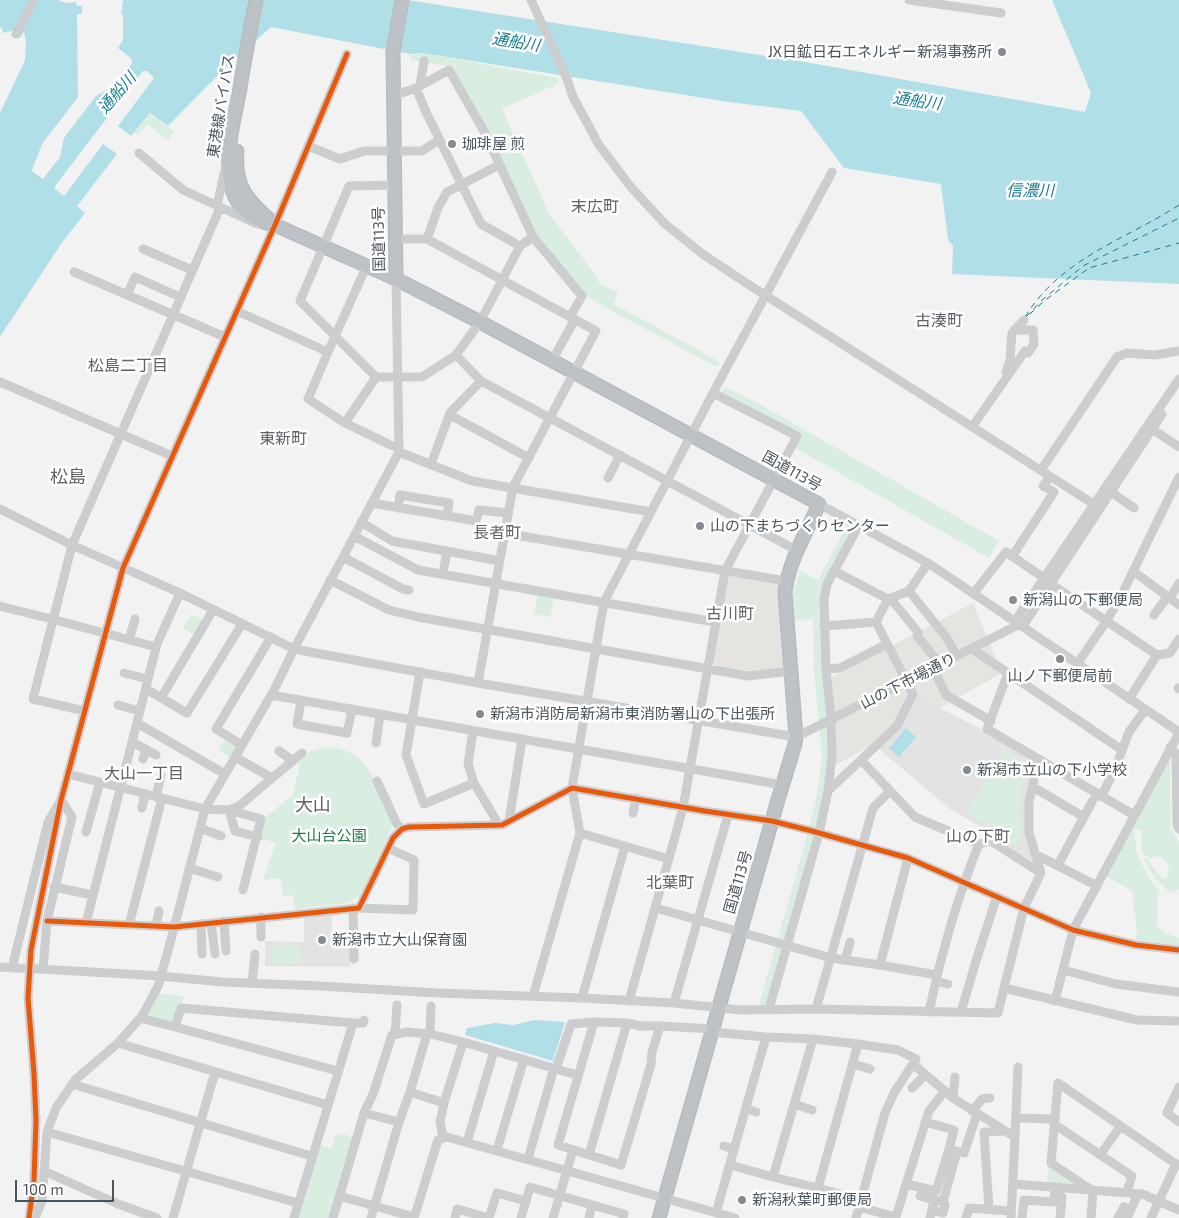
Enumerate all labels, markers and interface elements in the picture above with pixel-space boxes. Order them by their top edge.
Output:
water label: 通船川 [491,29,541,55]
place label: JX日鉱日石エネルギー新潟事務所 [768,43,992,61]
marker: JX日鉱日石エネルギー新潟事務所 [996,46,1008,58]
street label: 東港線バイパス [204,53,238,159]
water label: 通船川 [94,69,140,117]
water label: 通船川 [892,88,942,114]
place label: 珈琲屋 煎 [462,135,525,153]
marker: 珈琲屋 煎 [446,138,458,150]
water label: 信濃川 [1006,181,1054,201]
district label: 末広町 [571,197,619,217]
street label: 国道113号 [369,206,389,272]
district label: 古湊町 [915,311,963,331]
district label: 松島二丁目 [88,356,168,376]
district label: 東新町 [259,429,307,449]
street label: 国道113号 [759,447,825,495]
district label: 松島 [50,466,86,488]
place label: 山の下まちづくりセンター [710,517,890,535]
marker: 山の下まちづくりセンター [694,520,706,532]
district label: 長者町 [473,523,521,543]
place label: 新潟山の下郵便局 [1023,591,1143,609]
marker: 新潟山の下郵便局 [1007,594,1019,606]
district label: 古川町 [706,604,754,624]
street label: 山の下市場通り [857,649,959,713]
marker: 山ノ下郵便局前 [1054,653,1066,665]
place label: 山ノ下郵便局前 [1008,667,1112,685]
place label: 新潟市消防局新潟市東消防署山の下出張所 [490,705,775,723]
marker: 新潟市消防局新潟市東消防署山の下出張所 [474,708,486,720]
place label: 新潟市立山の下小学校 [977,761,1127,779]
district label: 大山一丁目 [104,764,184,784]
marker: 新潟市立山の下小学校 [961,764,973,776]
district label: 大山 [295,794,331,816]
park label: 大山台公園 [292,827,366,845]
district label: 山の下町 [946,827,1010,847]
street label: 国道113号 [720,848,756,916]
district label: 北葉町 [646,873,694,893]
place label: 新潟市立大山保育園 [332,931,467,949]
marker: 新潟市立大山保育園 [316,934,328,946]
scale bar [18,1170,116,1202]
text: 100 m [23,1180,64,1198]
place label: 新潟秋葉町郵便局 [752,1191,872,1209]
marker: 新潟秋葉町郵便局 [736,1194,748,1206]

